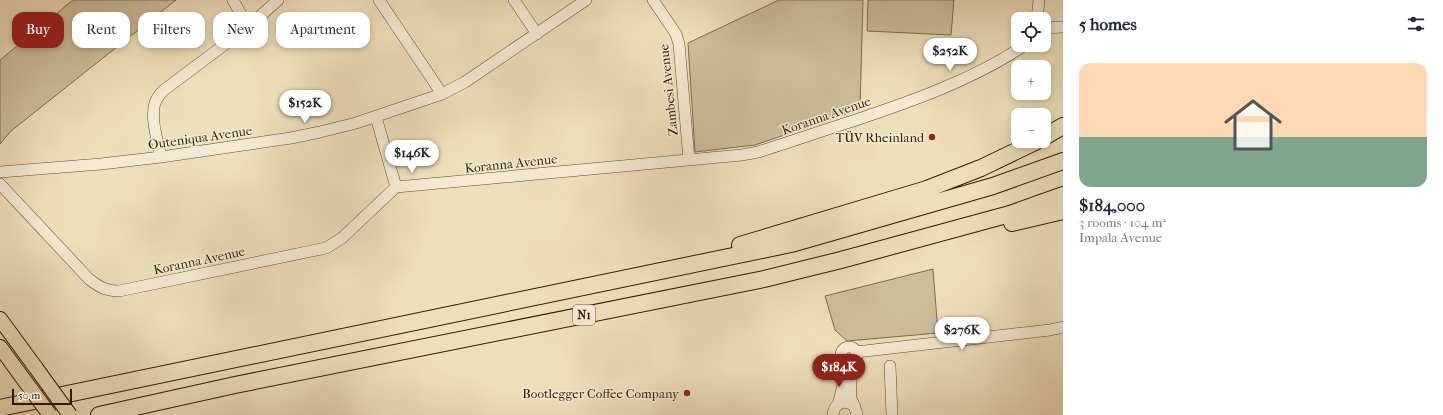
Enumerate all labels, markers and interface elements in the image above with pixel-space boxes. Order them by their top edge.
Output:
chip: Buy [12,12,64,48]
chip: Rent [72,12,130,48]
chip: Filters [138,12,205,48]
chip: New [213,12,268,48]
chip: Apartment [276,12,370,48]
map controls [1011,12,1051,148]
button: locate [1011,12,1051,52]
icon: filters [1405,13,1427,35]
text: 5 homes [1079,14,1137,34]
pin: $252K [922,38,978,72]
street label: Zambesi Avenue [656,43,681,137]
text: $252K [932,43,968,58]
button: + [1011,60,1051,100]
icon: home [1217,89,1289,161]
pin: $152K [277,90,333,124]
street label: Koranna Avenue [780,93,873,138]
text: $152K [288,95,322,110]
button: − [1011,108,1051,148]
street label: Outeniqua Avenue [147,123,254,152]
place label: TÜV Rheinland [835,130,925,145]
marker: TÜV Rheinland [927,132,937,142]
pin: $146K [384,140,440,174]
text: $146K [394,145,430,160]
street label: Koranna Avenue [464,151,559,176]
text: $184,000 [1079,195,1145,215]
text: 3 rooms · 104 m² [1079,215,1166,230]
text: Impala Avenue [1079,230,1162,245]
street label: Koranna Avenue [152,243,247,278]
road number: N1 [573,305,595,325]
pin: $276K [934,317,990,351]
text: $276K [944,322,980,337]
pin: $184K [811,354,867,388]
text: $184K [821,359,857,374]
place label: Bootlegger Coffee Company [522,386,680,401]
scale bar [12,387,72,406]
marker: Bootlegger Coffee Company [682,388,692,398]
text: 50 m [18,389,40,402]

